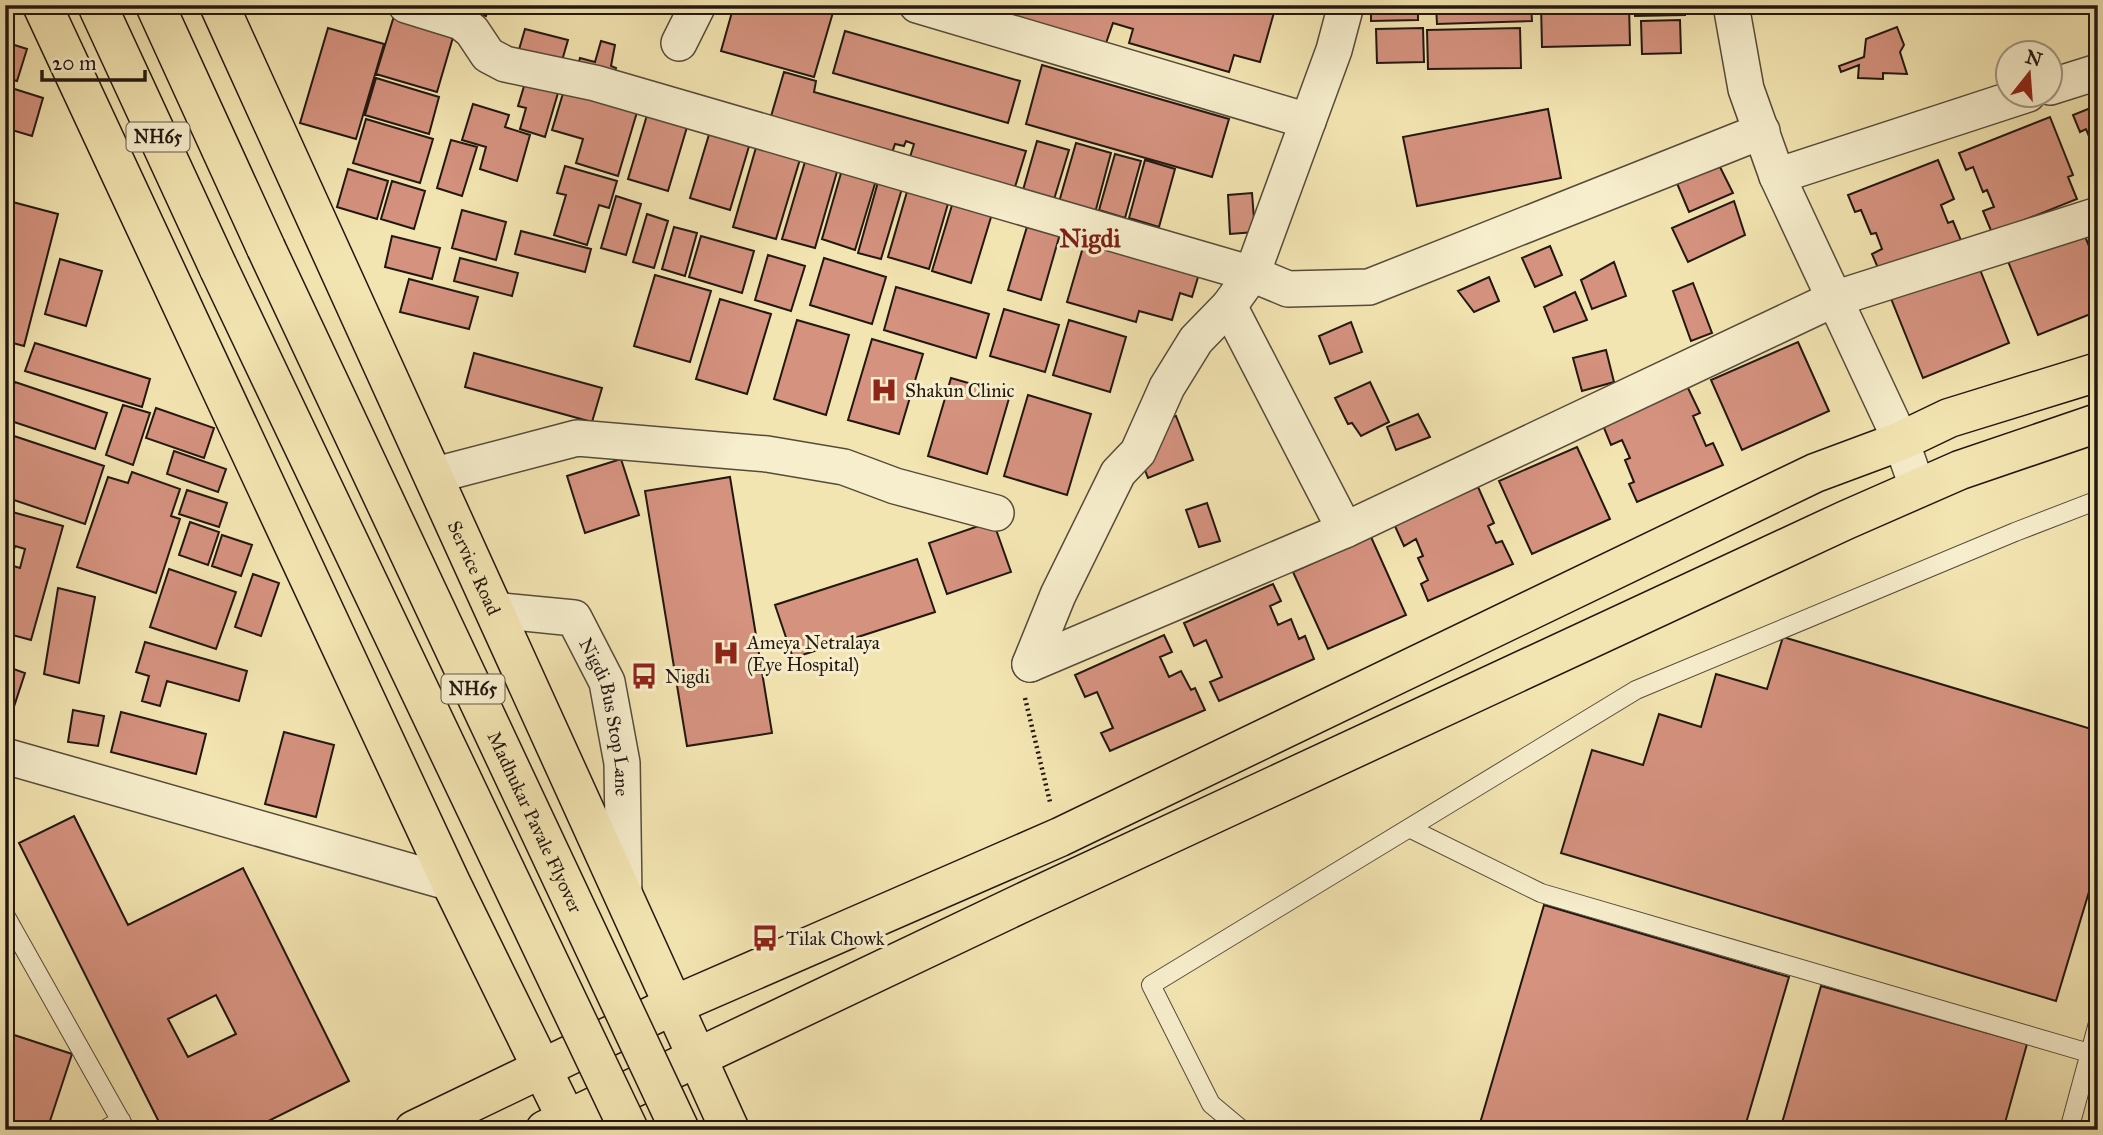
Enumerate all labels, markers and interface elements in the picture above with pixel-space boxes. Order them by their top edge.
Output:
scale bar [42,38,145,82]
north arrow [1994,38,2064,108]
text: N [2023,45,2045,72]
text: 20 m [52,50,97,76]
road number: NH65 [127,122,190,152]
district label: Nigdi [1059,222,1122,255]
hospital icon: Shakun Clinic [869,375,899,405]
place label: Shakun Clinic [905,379,1015,402]
street label: Service Road [443,517,506,619]
place label: Ameya Netralaya (Eye Hospital) [746,631,881,677]
street label: Nigdi Bus Stop Lane [574,634,634,796]
hospital icon: Ameya Netralaya (Eye Hospital) [711,638,741,668]
bus stop icon: Nigdi [629,661,659,691]
place label: Nigdi [665,665,710,689]
road number: NH65 [442,674,504,704]
street label: Madhukar Pavale Flyover [482,728,588,917]
bus stop icon: Tilak Chowk [750,923,780,953]
place label: Tilak Chowk [786,927,885,950]

